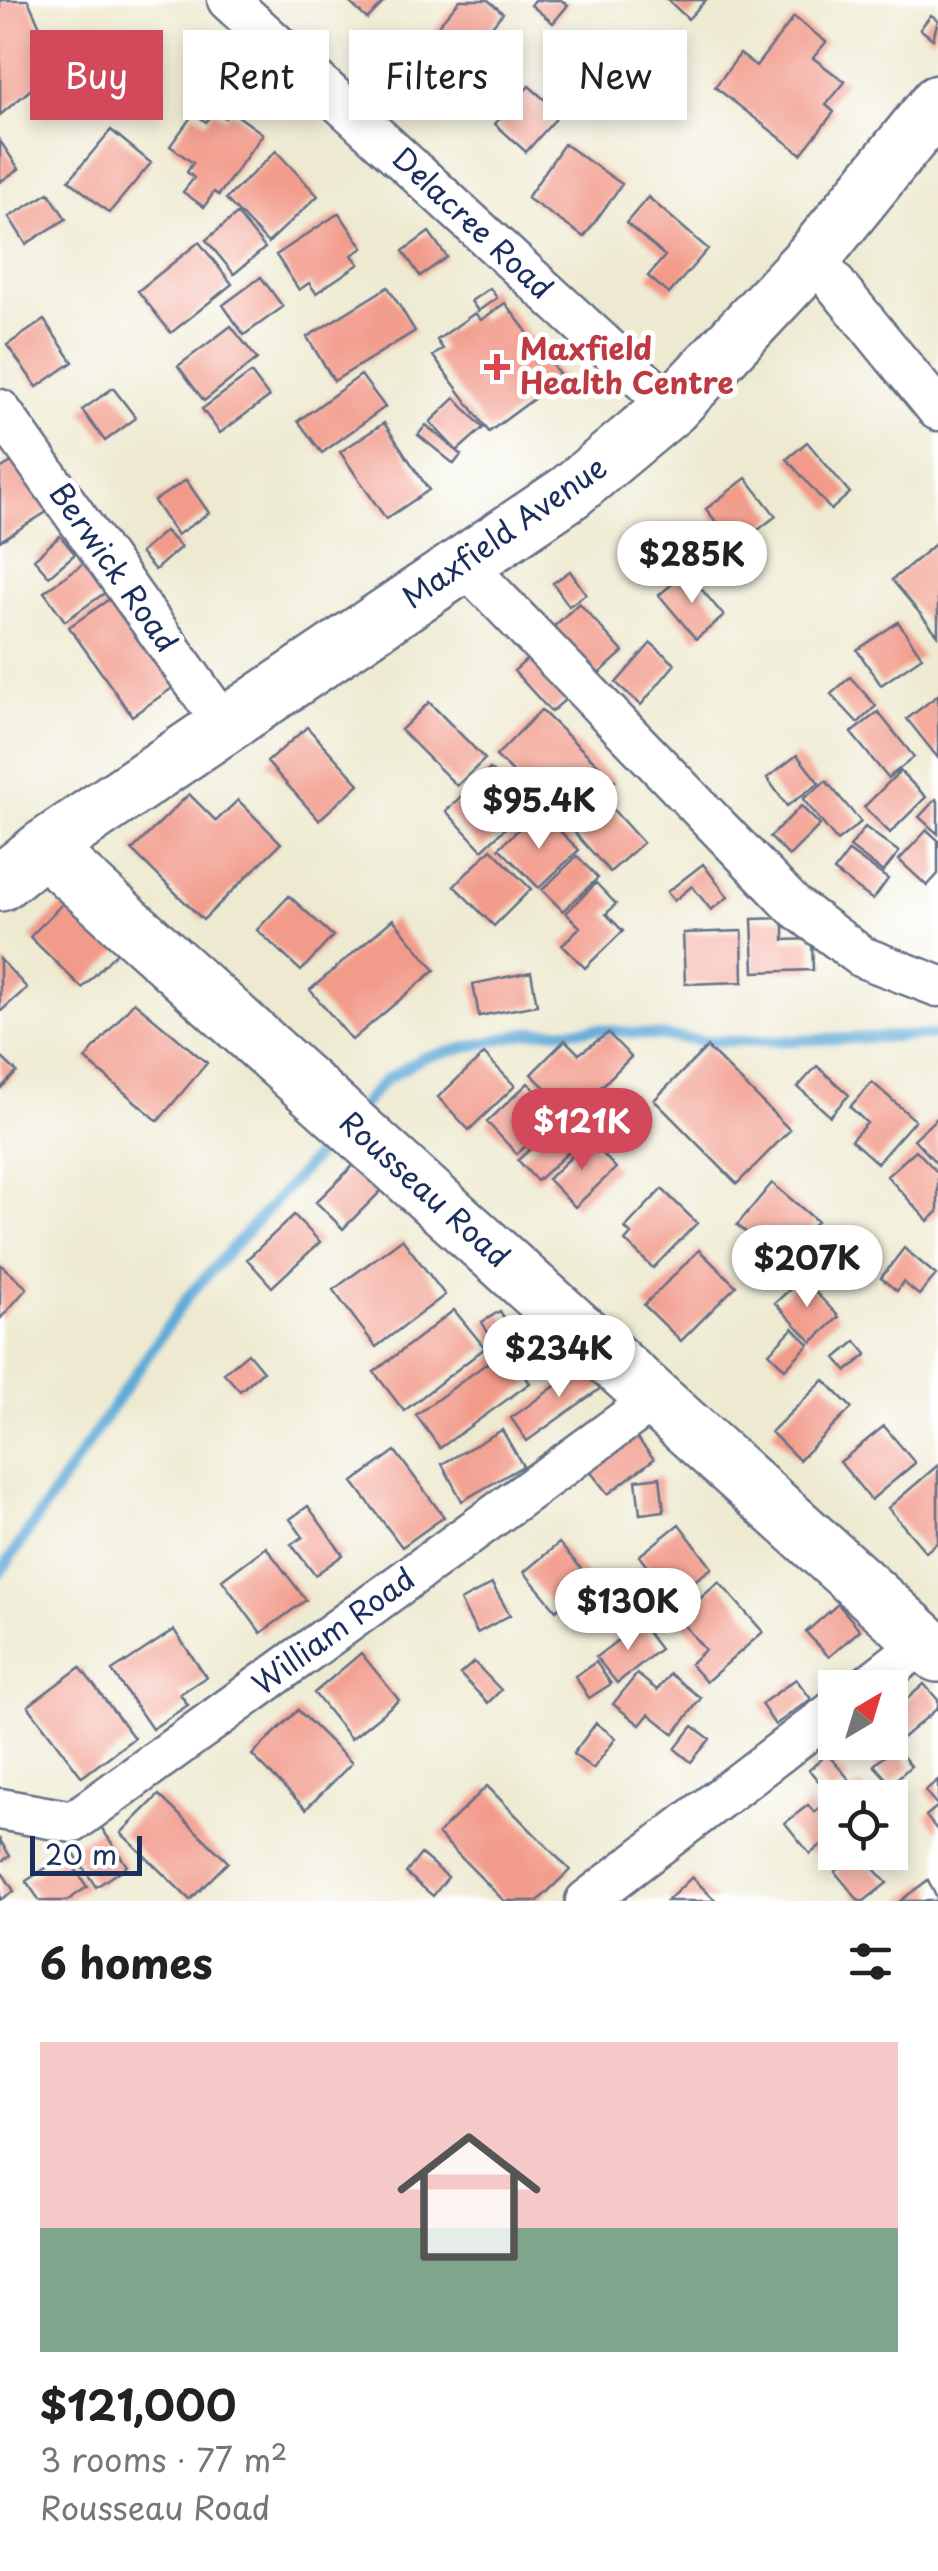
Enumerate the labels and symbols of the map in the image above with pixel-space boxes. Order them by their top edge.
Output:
street label: Delacree Road [383,136,564,309]
place label: Maxfield Health Centre [520,325,734,404]
marker: Maxfield Health Centre [484,354,510,380]
street label: Maxfield Avenue [392,444,615,618]
street label: Berwick Road [40,473,190,661]
pin: $285K [622,521,762,606]
pin: $95.4K [458,767,620,852]
pin: $121K [512,1088,652,1173]
street label: Rousseau Road [330,1099,521,1277]
pin: $207K [737,1225,877,1310]
pin: $234K [489,1315,629,1400]
street label: William Road [242,1555,423,1705]
pin: $130K [558,1568,698,1653]
north arrow [818,1670,908,1760]
scale bar [30,1831,142,1876]

